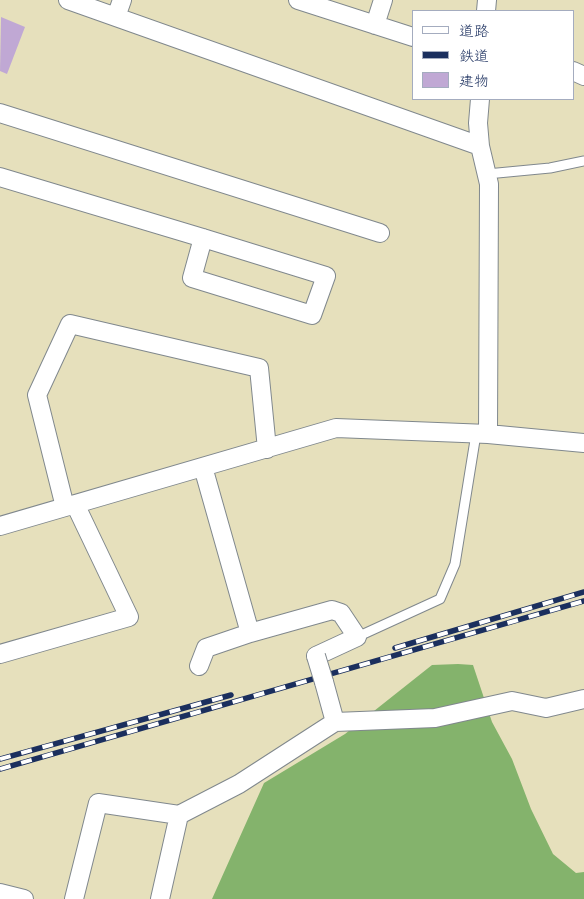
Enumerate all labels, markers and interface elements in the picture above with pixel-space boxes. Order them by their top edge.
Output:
legend [412,10,574,100]
text: 道路 [459,21,489,40]
text: 鉄道 [459,46,489,65]
text: 建物 [459,71,489,90]

